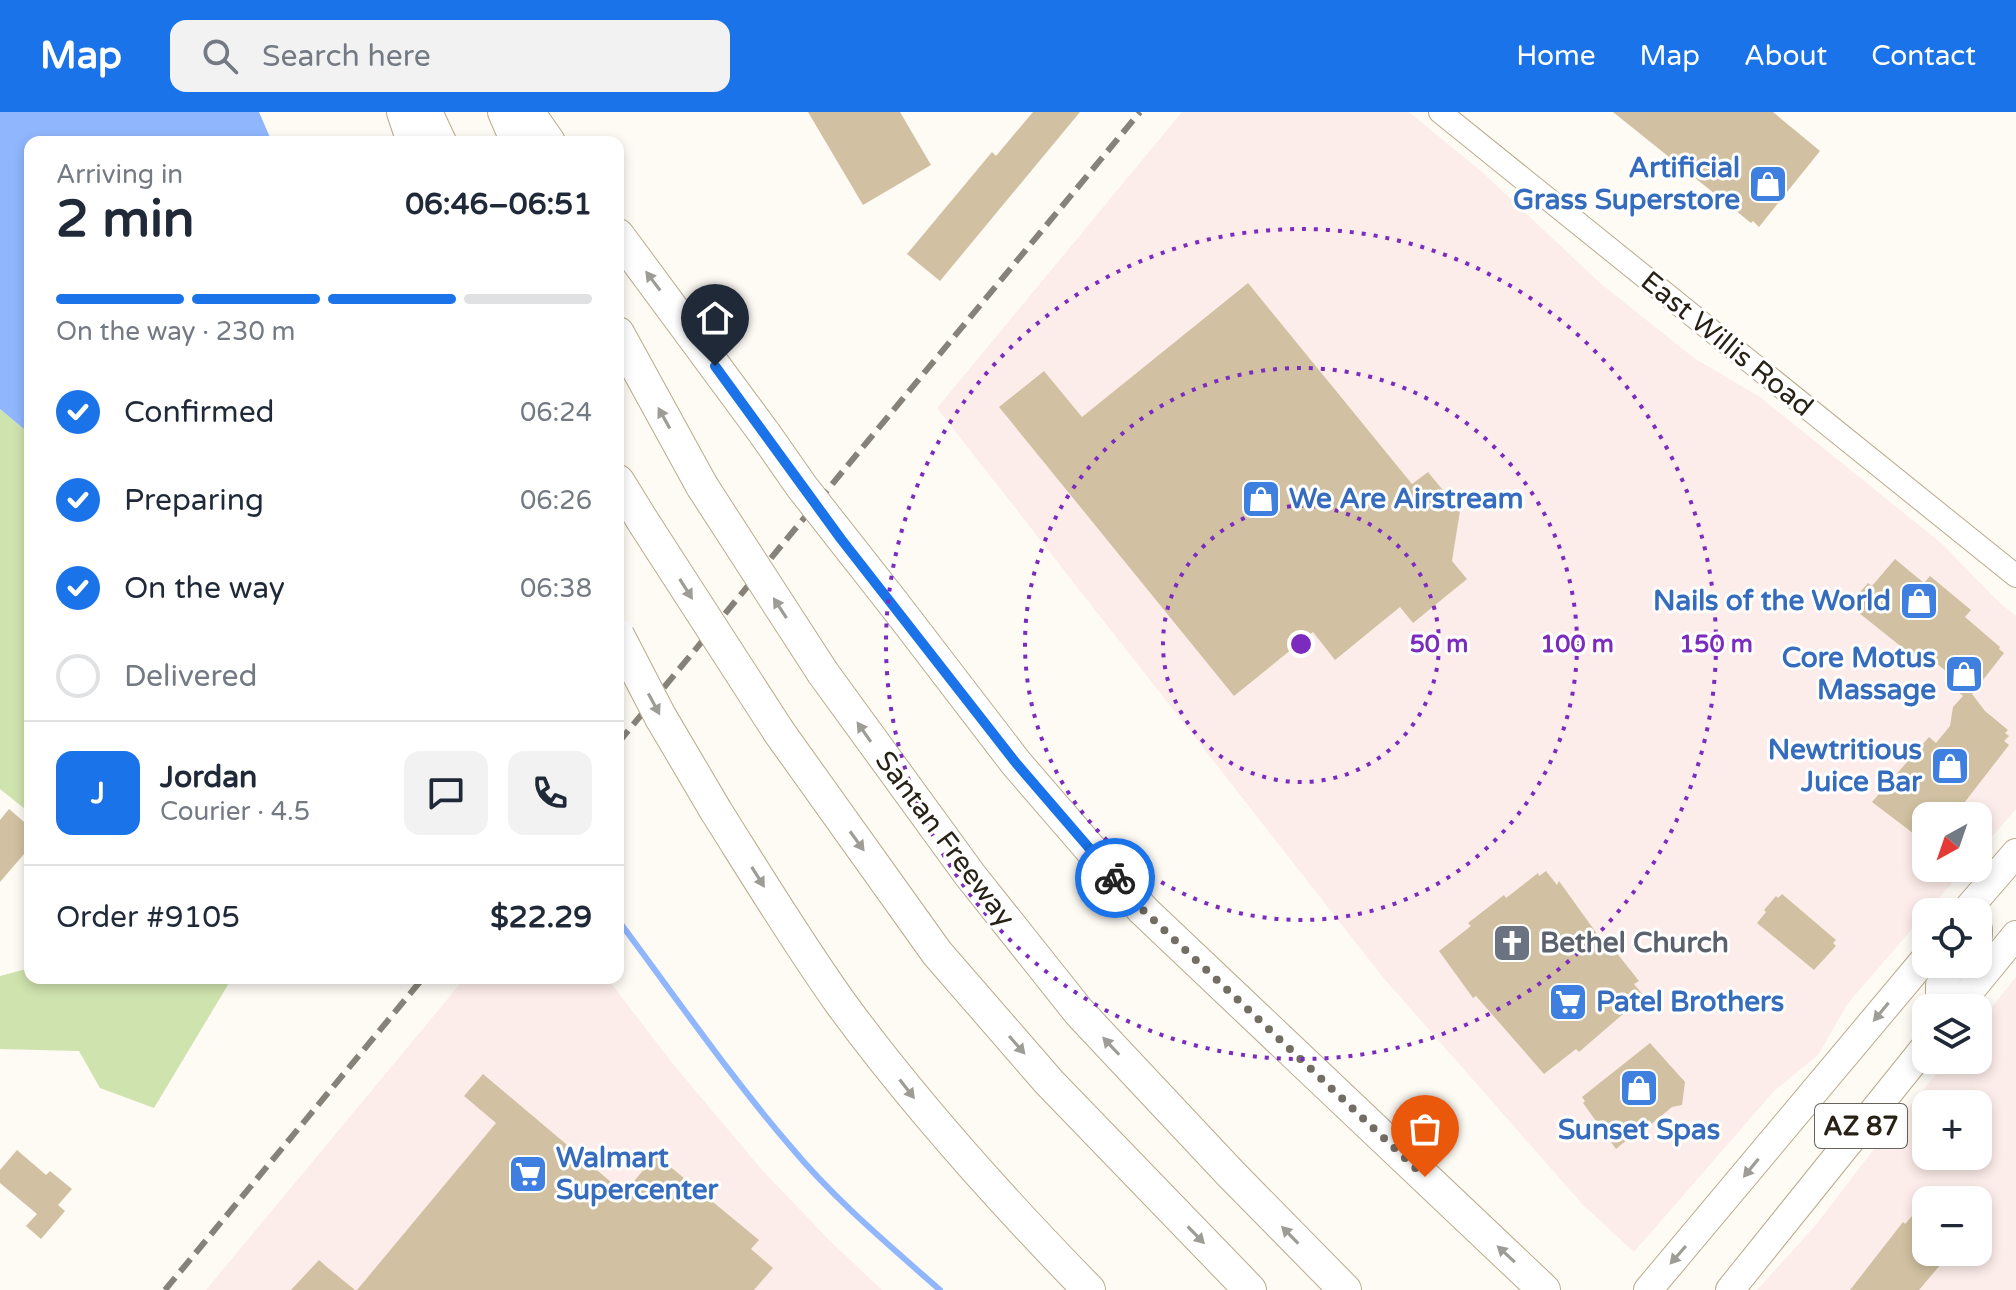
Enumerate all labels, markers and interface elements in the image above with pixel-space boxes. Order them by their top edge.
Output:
search box [170,20,730,92]
text: Map [40,33,122,79]
icon: search [198,34,242,78]
text: Search here [262,38,431,75]
text: Home [1516,39,1596,73]
text: Map [1640,39,1700,73]
text: About [1744,39,1827,73]
text: Contact [1871,39,1976,73]
place label: Artificial Grass Superstore [1513,151,1740,217]
text: Arriving in [56,159,183,190]
shop icon: Artificial Grass Superstore [1747,163,1789,205]
text: 06:46–06:51 [405,186,592,223]
text: 2 min [56,188,195,251]
street label: East Willis Road [1634,264,1820,424]
one-way arrow [645,271,661,291]
pin [681,284,749,366]
icon: home [693,296,737,340]
text: On the way · 230 m [56,316,295,347]
icon: check [56,390,100,434]
text: Confirmed [124,394,275,431]
text: 06:24 [520,397,592,428]
one-way arrow [658,407,672,429]
icon: check [56,478,100,522]
shop icon: We Are Airstream [1240,478,1282,520]
text: Preparing [124,482,264,519]
place label: We Are Airstream [1289,482,1523,516]
text: 06:26 [520,485,592,516]
icon: check [56,566,100,610]
text: On the way [124,570,285,607]
text: 06:38 [520,573,592,604]
one-way arrow [678,578,692,600]
shop icon: Nails of the World [1898,580,1940,622]
place label: Nails of the World [1653,584,1891,618]
one-way arrow [773,598,788,619]
centre of rings [1287,630,1315,658]
text: 50 m [1410,630,1468,659]
text: 100 m [1540,630,1614,659]
text: 150 m [1679,630,1753,659]
place label: Core Motus Massage [1782,641,1936,707]
shop icon: Core Motus Massage [1943,653,1985,695]
text: Delivered [124,658,258,695]
one-way arrow [647,693,661,716]
one-way arrow [857,721,873,742]
place label: Newtritious Juice Bar [1768,733,1923,799]
street label: Santan Freeway [868,744,1022,934]
shop icon: Newtritious Juice Bar [1929,745,1971,787]
button: chat [404,751,488,835]
button: phone [508,751,592,835]
text: Jordan [160,759,257,796]
text: J [91,775,105,812]
text: Courier · 4.5 [160,796,310,827]
north arrow [1912,802,1992,882]
map controls [1912,802,1992,1266]
one-way arrow [849,830,864,851]
courier [1075,838,1155,918]
icon: bike [1093,856,1137,900]
one-way arrow [750,866,765,887]
button: locate [1912,898,1992,978]
text: Order #9105 [56,899,240,936]
text: $22.29 [490,899,592,936]
church icon: Bethel Church [1491,922,1533,964]
place label: Bethel Church [1540,926,1729,960]
supermarket icon: Patel Brothers [1547,981,1589,1023]
place label: Patel Brothers [1596,985,1784,1019]
button: layers [1912,994,1992,1074]
one-way arrow [1873,1002,1890,1022]
one-way arrow [1008,1035,1025,1055]
one-way arrow [1103,1037,1121,1056]
shop icon: Sunset Spas [1618,1067,1660,1109]
one-way arrow [899,1079,915,1099]
button: + [1912,1090,1992,1170]
pin [1391,1095,1459,1177]
road number: AZ 87 [1815,1104,1907,1148]
icon: bag [1403,1107,1447,1151]
place label: Sunset Spas [1558,1113,1720,1147]
place label: Walmart Supercenter [556,1141,720,1207]
supermarket icon: Walmart Supercenter [507,1153,549,1195]
one-way arrow [1743,1158,1760,1178]
button: − [1912,1186,1992,1266]
one-way arrow [1186,1225,1204,1244]
one-way arrow [1281,1226,1299,1245]
one-way arrow [1670,1245,1687,1265]
one-way arrow [1497,1246,1516,1264]

